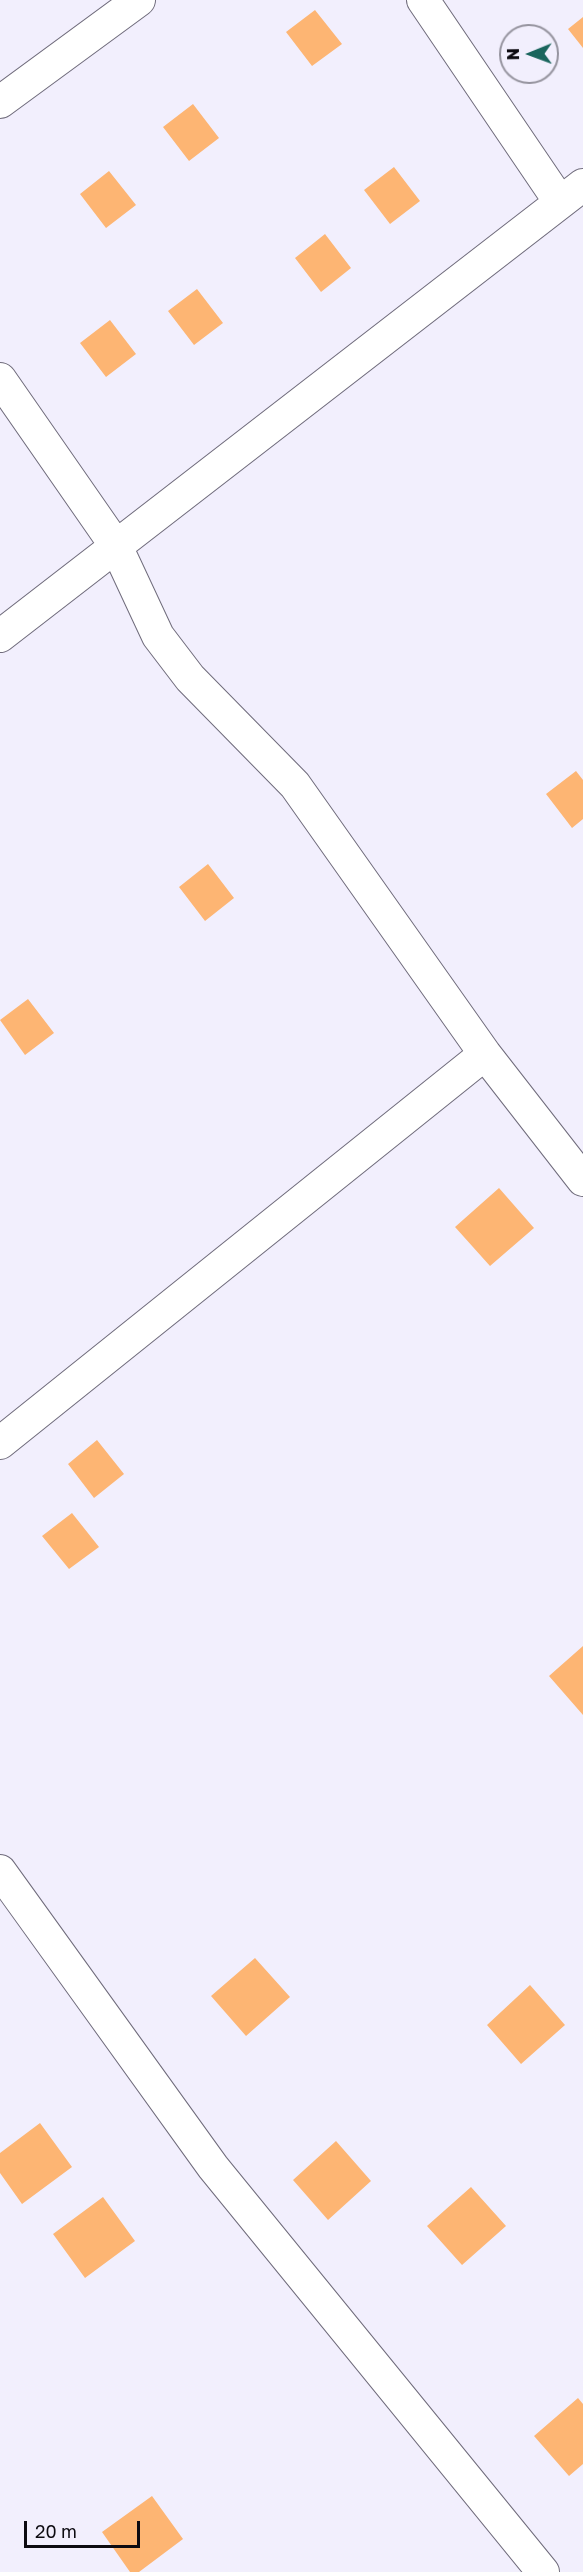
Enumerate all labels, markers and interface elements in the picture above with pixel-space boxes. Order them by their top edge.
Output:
north arrow [499,24,559,84]
text: N [503,48,523,61]
scale bar [27,2509,142,2547]
text: 20 m [35,2520,77,2542]

